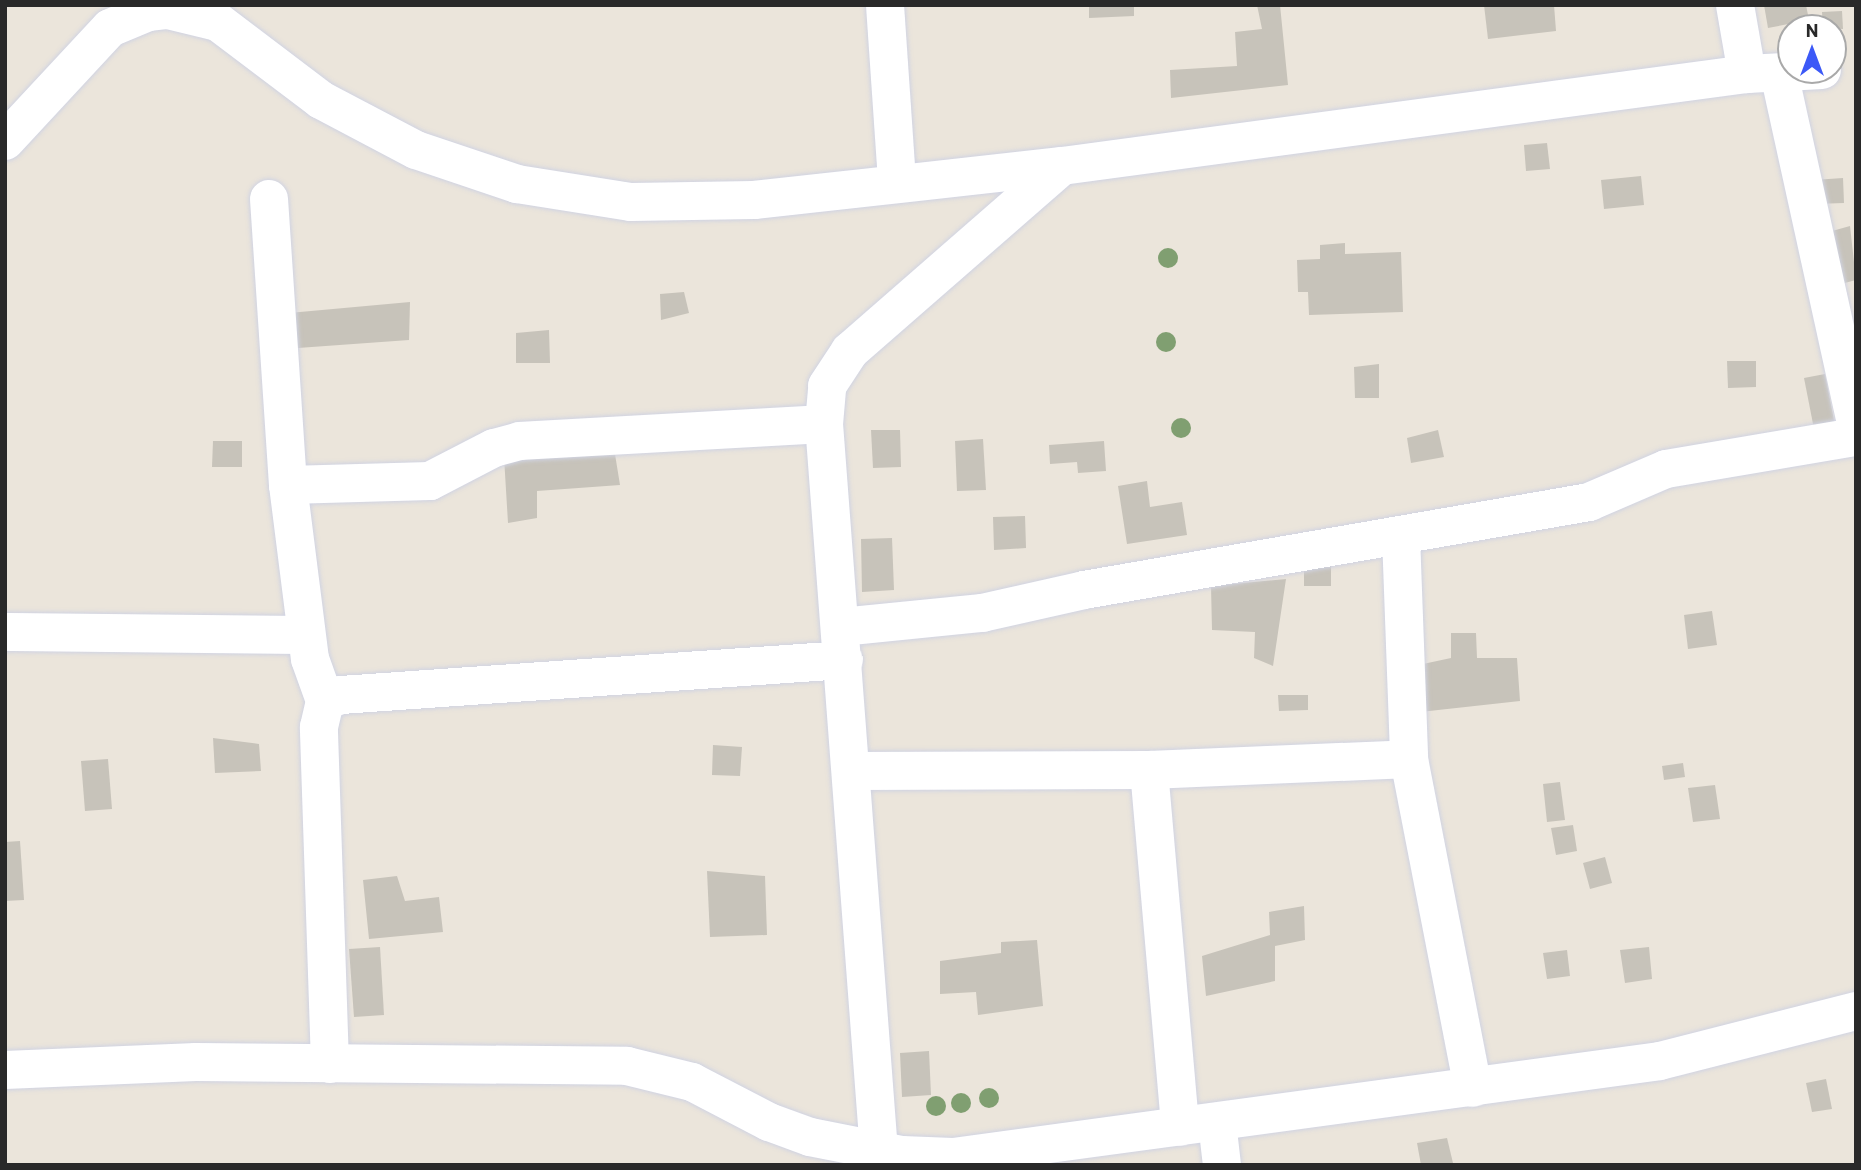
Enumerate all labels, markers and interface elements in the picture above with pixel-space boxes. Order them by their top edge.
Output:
north arrow [1777,14,1847,84]
text: N [1806,18,1818,41]

